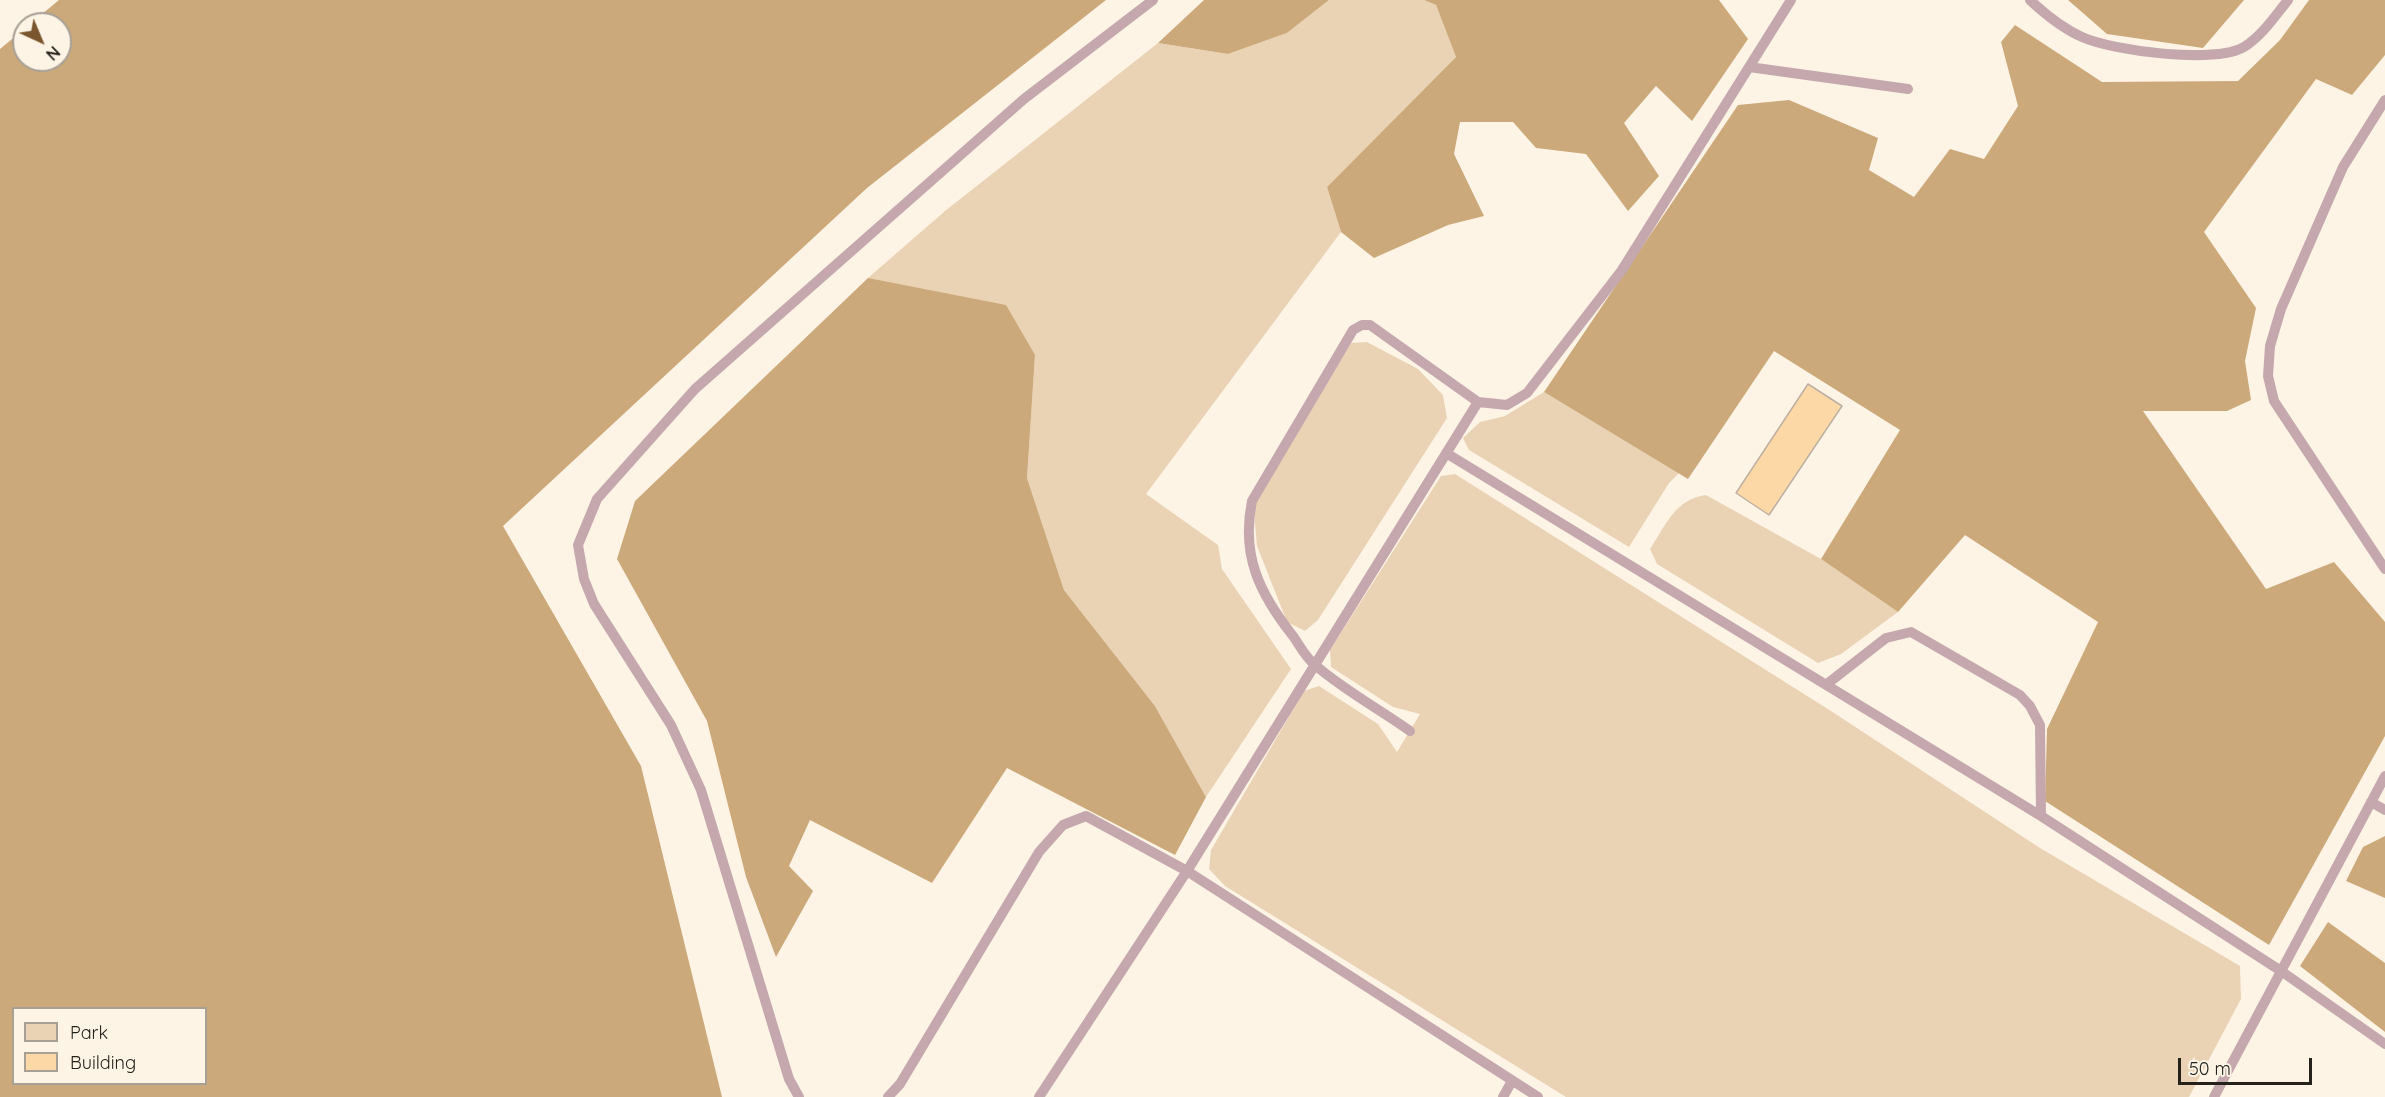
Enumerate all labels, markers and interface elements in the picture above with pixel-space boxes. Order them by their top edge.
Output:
north arrow [12,12,72,72]
text: N [42,42,64,65]
legend [12,1007,207,1085]
text: Park [70,1021,108,1044]
scale bar [2181,1046,2314,1084]
text: Building [70,1051,136,1074]
text: 50 m [2189,1057,2231,1080]

